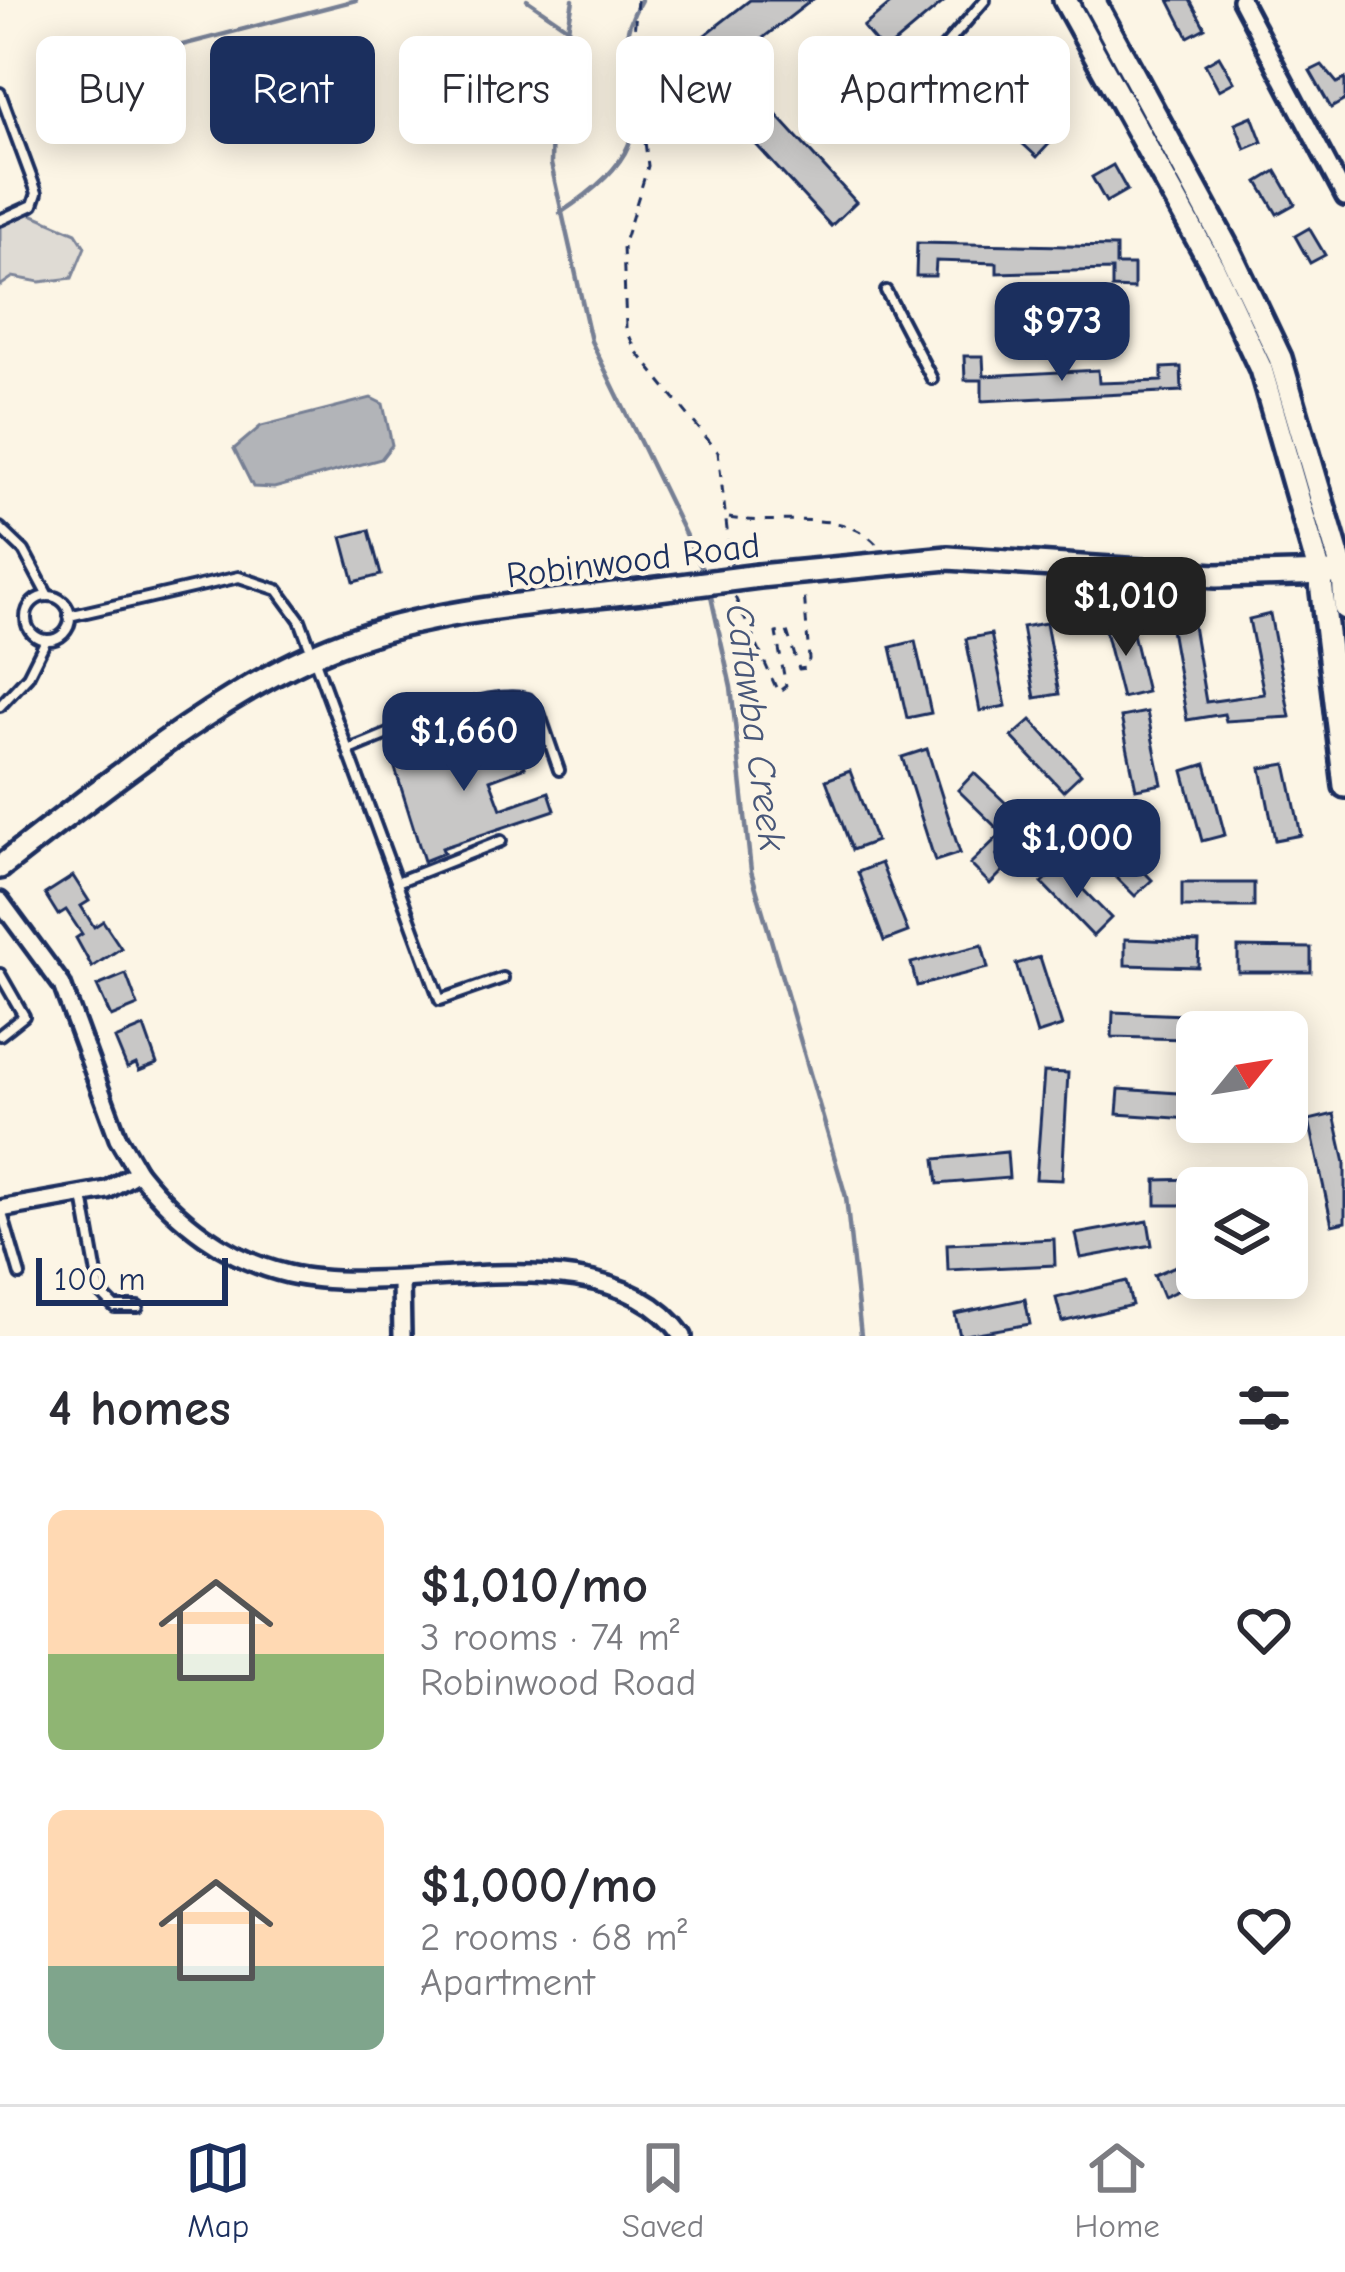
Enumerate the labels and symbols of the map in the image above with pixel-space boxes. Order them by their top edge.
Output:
pin: $973 [991,282,1133,384]
street label: Robinwood Road [504,525,762,596]
pin: $1,010 [1028,557,1224,659]
water label: Catawba Creek [716,601,795,855]
pin: $1,660 [366,692,562,794]
pin: $1,000 [979,799,1175,901]
north arrow [1176,1011,1308,1143]
scale bar [36,1252,228,1305]

